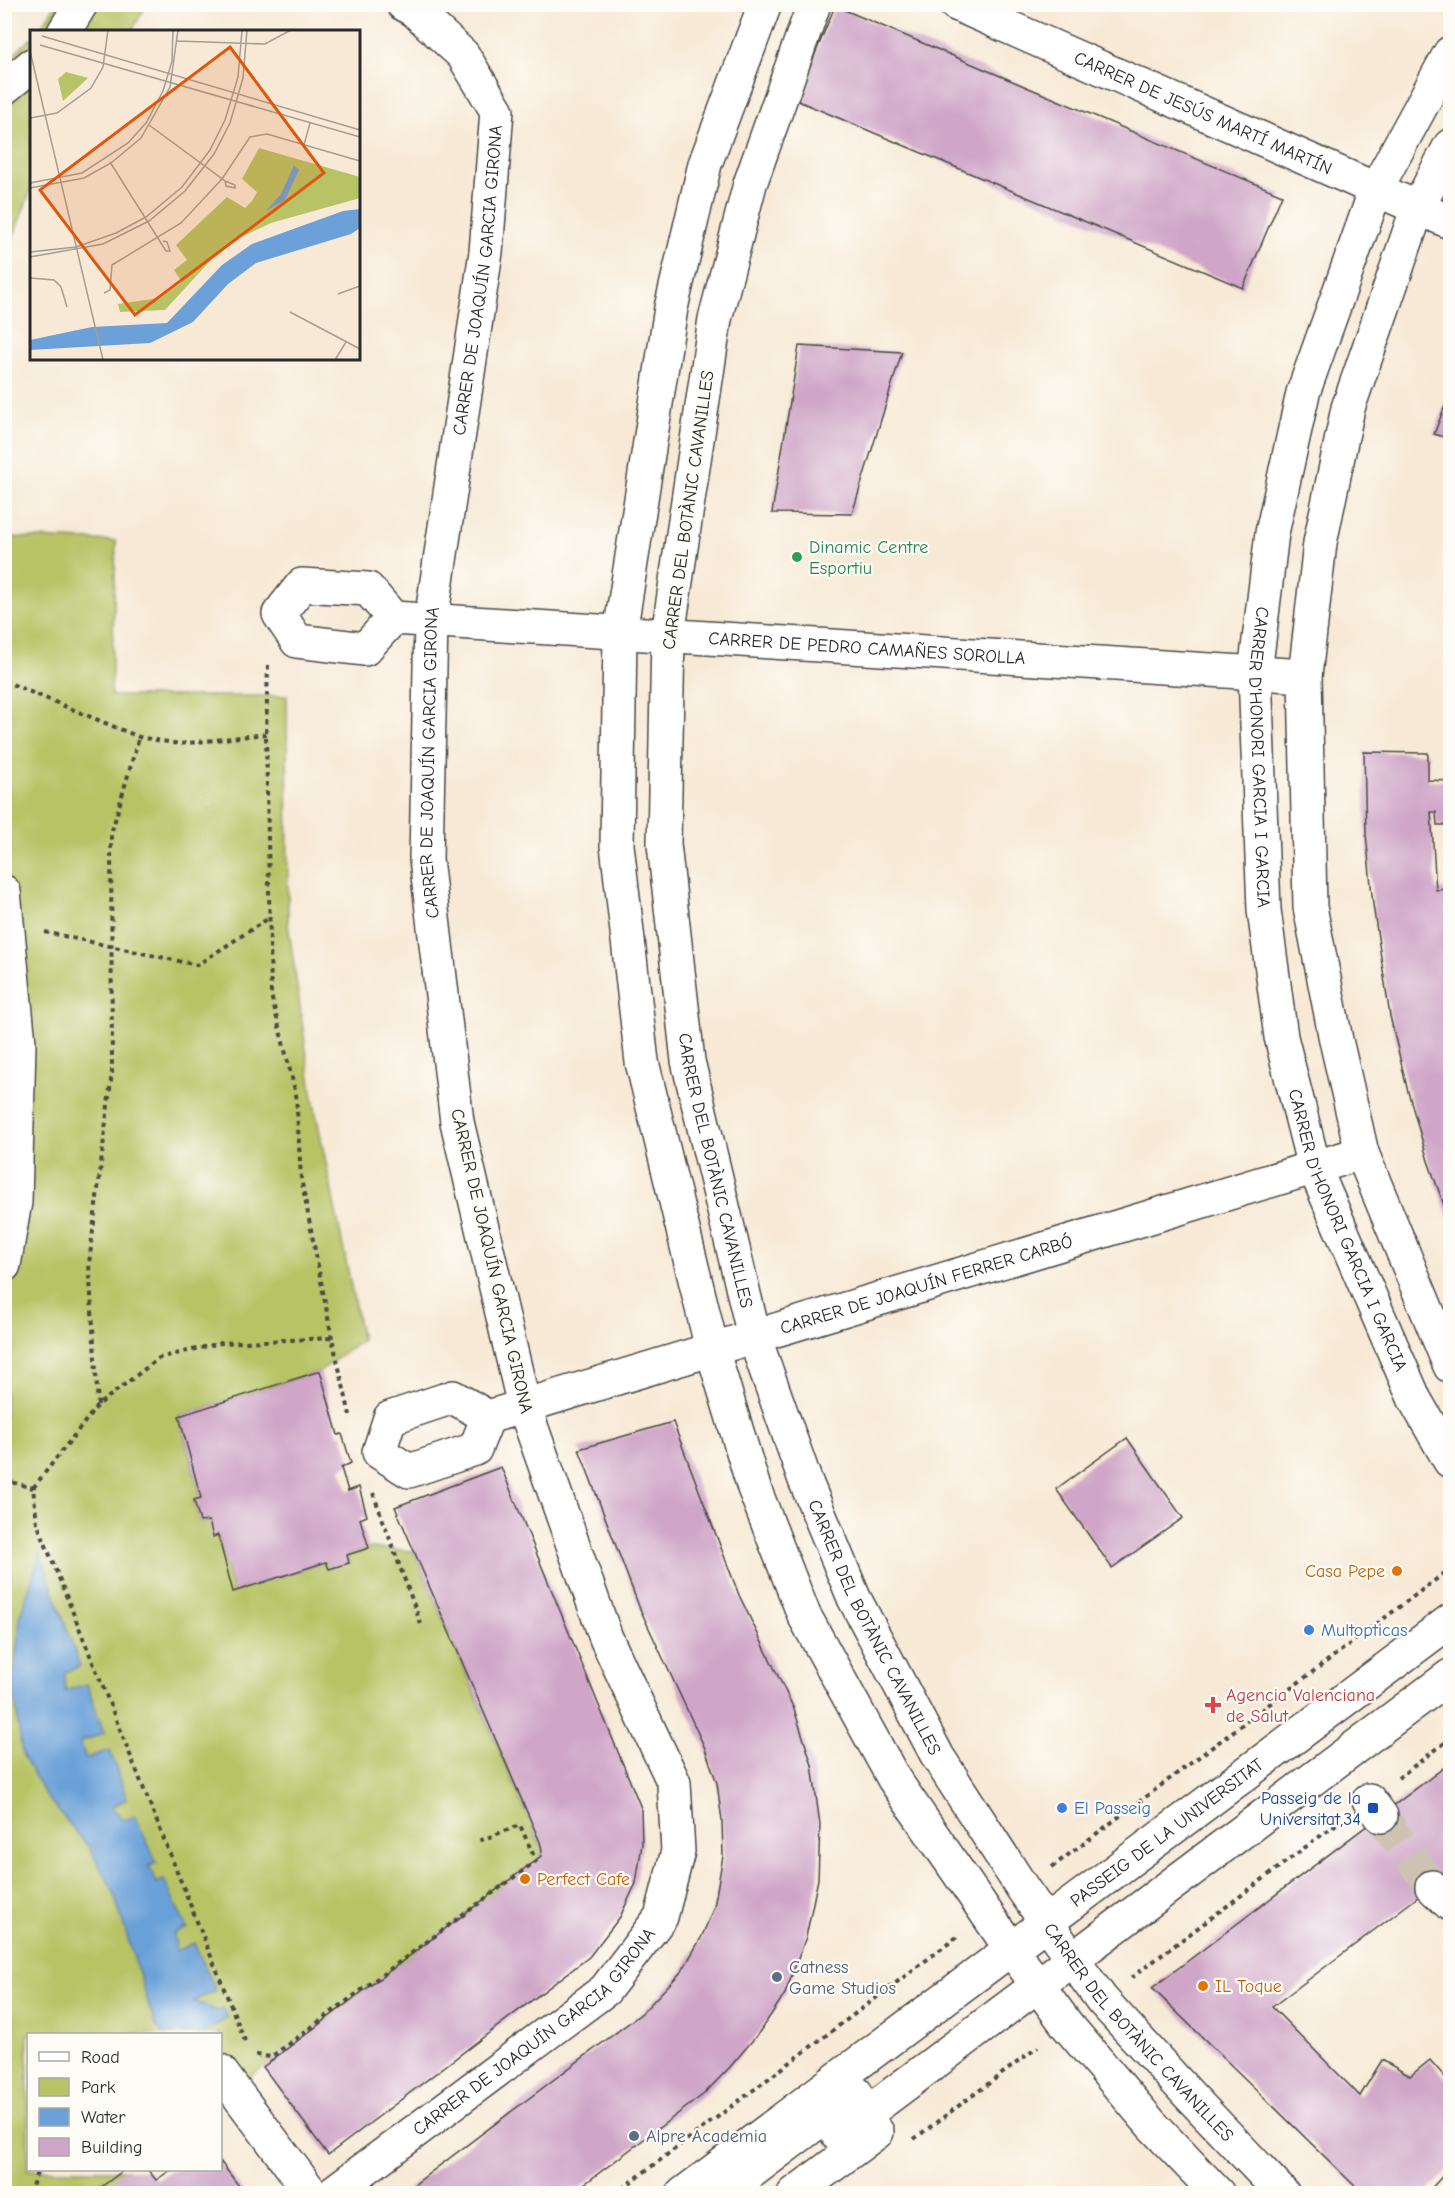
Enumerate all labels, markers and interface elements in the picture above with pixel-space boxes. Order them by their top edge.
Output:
inset map [30,30,360,360]
street label: CARRER DE JESÚS MARTÍ MARTÍN [1071,47,1335,180]
street label: CARRER DE JOAQUÍN GARCIA GIRONA [449,124,507,437]
street label: CARRER DEL BOTÀNIC CAVANILLES [658,369,718,651]
place label: Dinamic Centre Esportiu [809,537,928,579]
marker: Dinamic Centre Esportiu [790,550,804,564]
street label: CARRER DE JOAQUÍN GARCIA GIRONA [415,605,444,920]
street label: CARRER D'HONORI GARCIA I GARCIA [1244,605,1274,908]
street label: CARRER DE PEDRO CAMAÑES SOROLLA [708,628,1026,669]
street label: CARRER DEL BOTÀNIC CAVANILLES [674,1032,757,1310]
street label: CARRER D'HONORI GARCIA I GARCIA [1284,1087,1411,1375]
street label: CARRER DE JOAQUÍN GARCIA GIRONA [446,1106,538,1416]
street label: CARRER DE JOAQUÍN FERRER CARBÓ [778,1230,1075,1339]
street label: CARRER DEL BOTÀNIC CAVANILLES [803,1497,945,1759]
place label: Casa Pepe [1305,1561,1385,1582]
marker: Casa Pepe [1390,1564,1404,1578]
place label: Multopticas [1321,1620,1407,1641]
marker: Multopticas [1302,1623,1316,1637]
place label: Agencia Valenciana de Salut [1226,1685,1375,1727]
marker: Agencia Valenciana de Salut [1204,1696,1222,1714]
street label: PASSEIG DE LA UNIVERSITAT [1066,1754,1268,1912]
place label: Passeig de la Universitat,34 [1260,1788,1361,1830]
place label: El Passeig [1074,1798,1151,1819]
marker: El Passeig [1055,1801,1069,1815]
marker: Passeig de la Universitat,34 [1366,1801,1380,1815]
place label: Perfect Cafe [537,1869,630,1890]
marker: Perfect Cafe [518,1872,532,1886]
street label: CARRER DEL BOTÀNIC CAVANILLES [1039,1919,1238,2146]
street label: CARRER DE JOAQUÍN GARCIA GIRONA [409,1924,660,2140]
place label: Catness Game Studios [789,1957,896,1999]
marker: Catness Game Studios [770,1970,784,1984]
place label: IL Toque [1215,1976,1282,1997]
marker: IL Toque [1196,1979,1210,1993]
legend [27,2033,222,2171]
text: Road [81,2047,120,2068]
text: Park [81,2077,116,2098]
text: Water [81,2107,126,2128]
place label: Alpre Academia [646,2126,767,2147]
marker: Alpre Academia [627,2129,641,2143]
text: Building [81,2137,143,2158]

